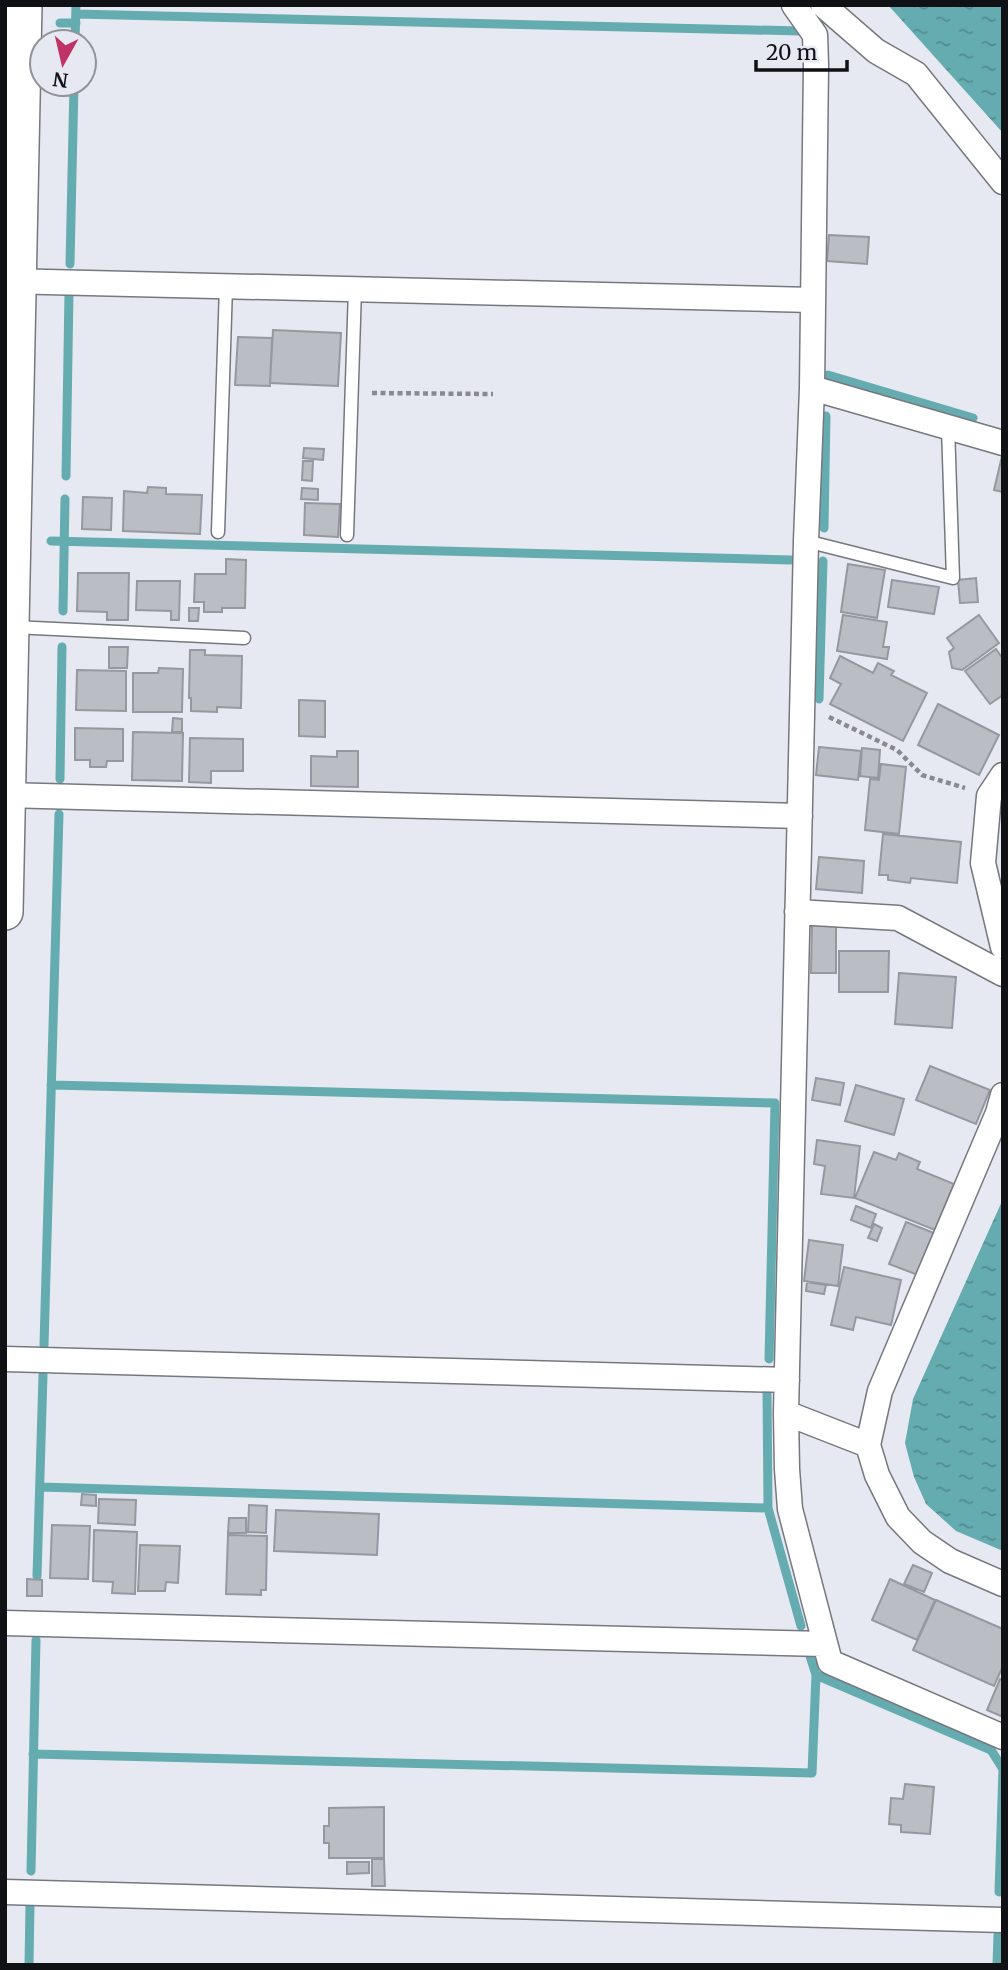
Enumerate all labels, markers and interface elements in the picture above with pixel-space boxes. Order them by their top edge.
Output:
north arrow [28,28,98,98]
scale bar [756,28,847,72]
text: 20 m [766,39,818,66]
text: N [52,67,70,93]

